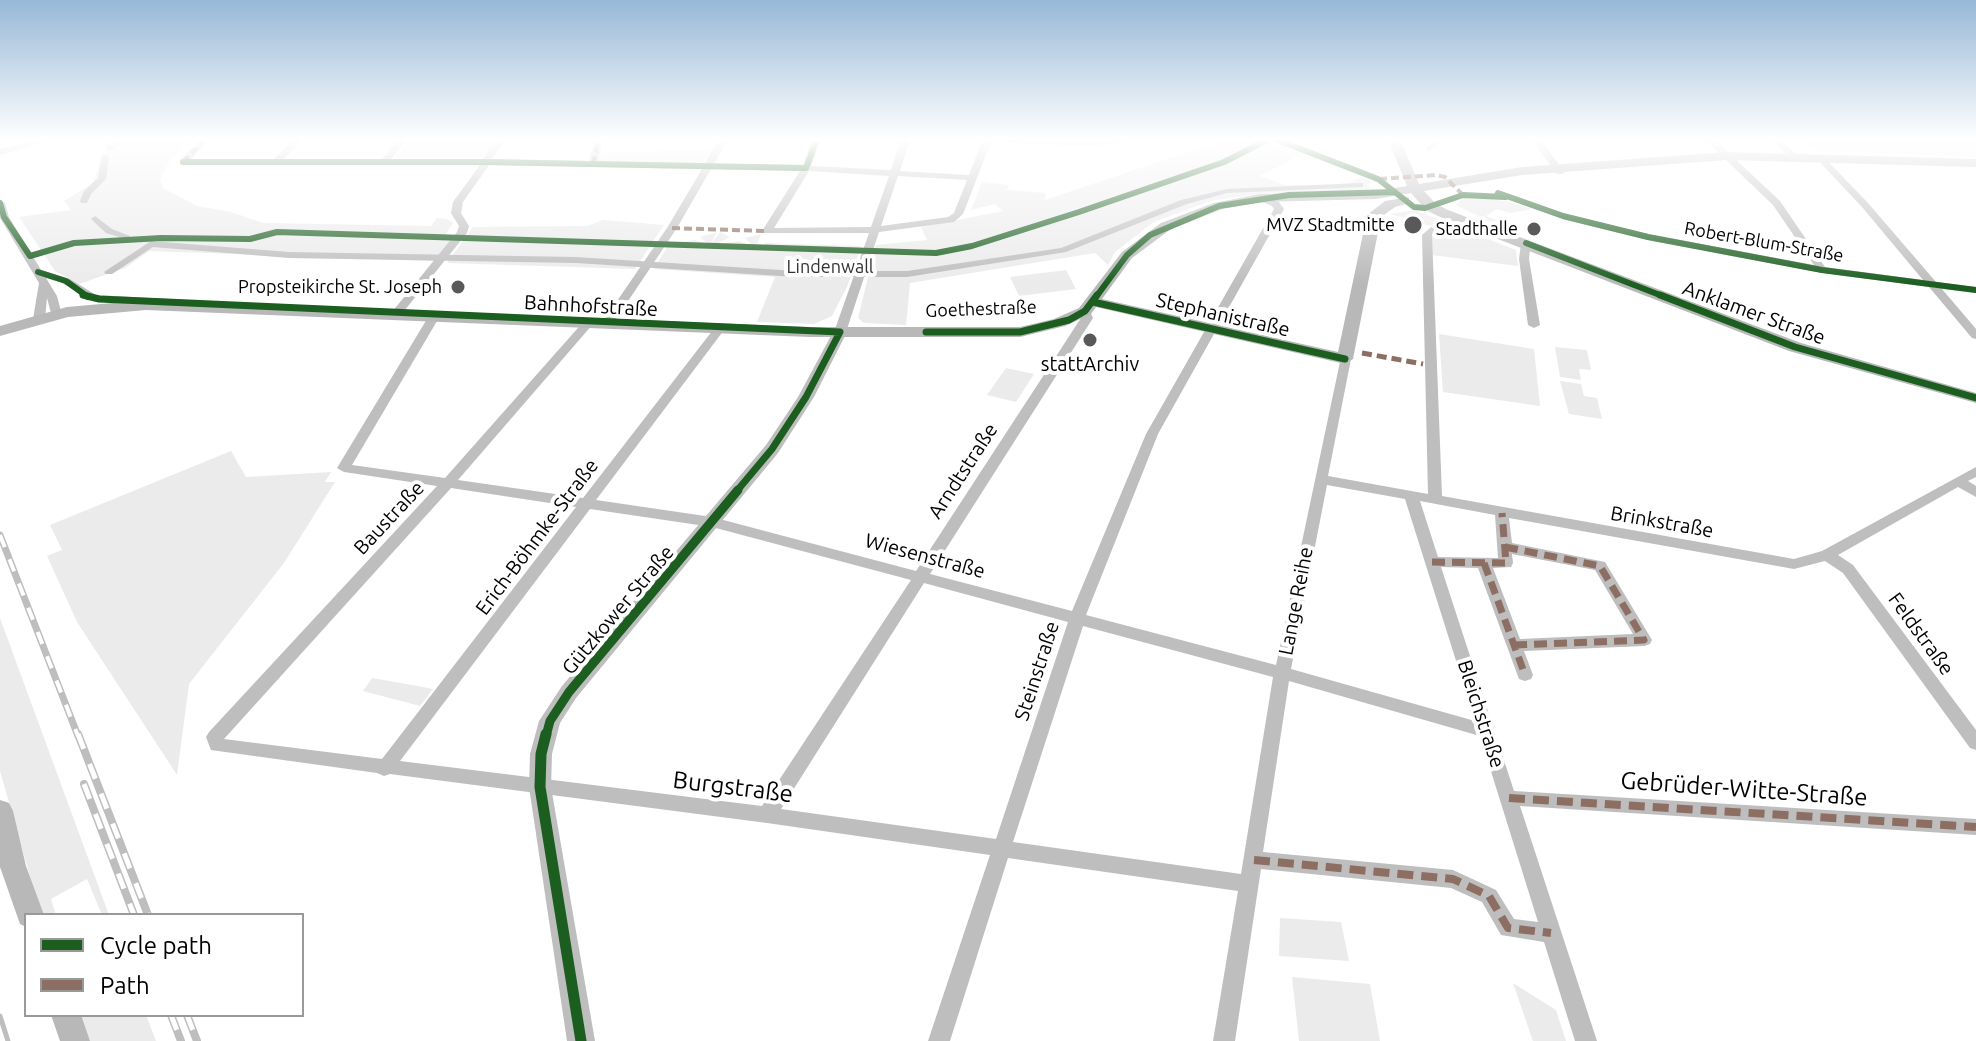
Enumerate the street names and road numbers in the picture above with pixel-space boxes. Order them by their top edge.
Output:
street label: Robert-Blum-Straße [1683,217,1845,267]
street label: Anklamer Straße [1680,276,1828,350]
street label: Stephanistraße [1154,288,1292,342]
street label: Bahnhofstraße [523,291,659,321]
street label: Goethestraße [925,296,1037,322]
street label: Arndtstraße [923,419,1003,523]
street label: Erich-Böhmke-Straße [471,454,603,620]
street label: Baustraße [349,476,429,560]
street label: Brinkstraße [1609,501,1715,543]
street label: Wiesenstraße [862,528,988,584]
street label: Gützkower Straße [557,541,679,679]
street label: Lange Reihe [1274,545,1318,657]
street label: Feldstraße [1883,588,1959,680]
street label: Steinstraße [1010,618,1064,724]
street label: Bleichstraße [1452,657,1510,771]
street label: Burgstraße [671,765,795,809]
street label: Gebrüder-Witte-Straße [1620,766,1868,812]

